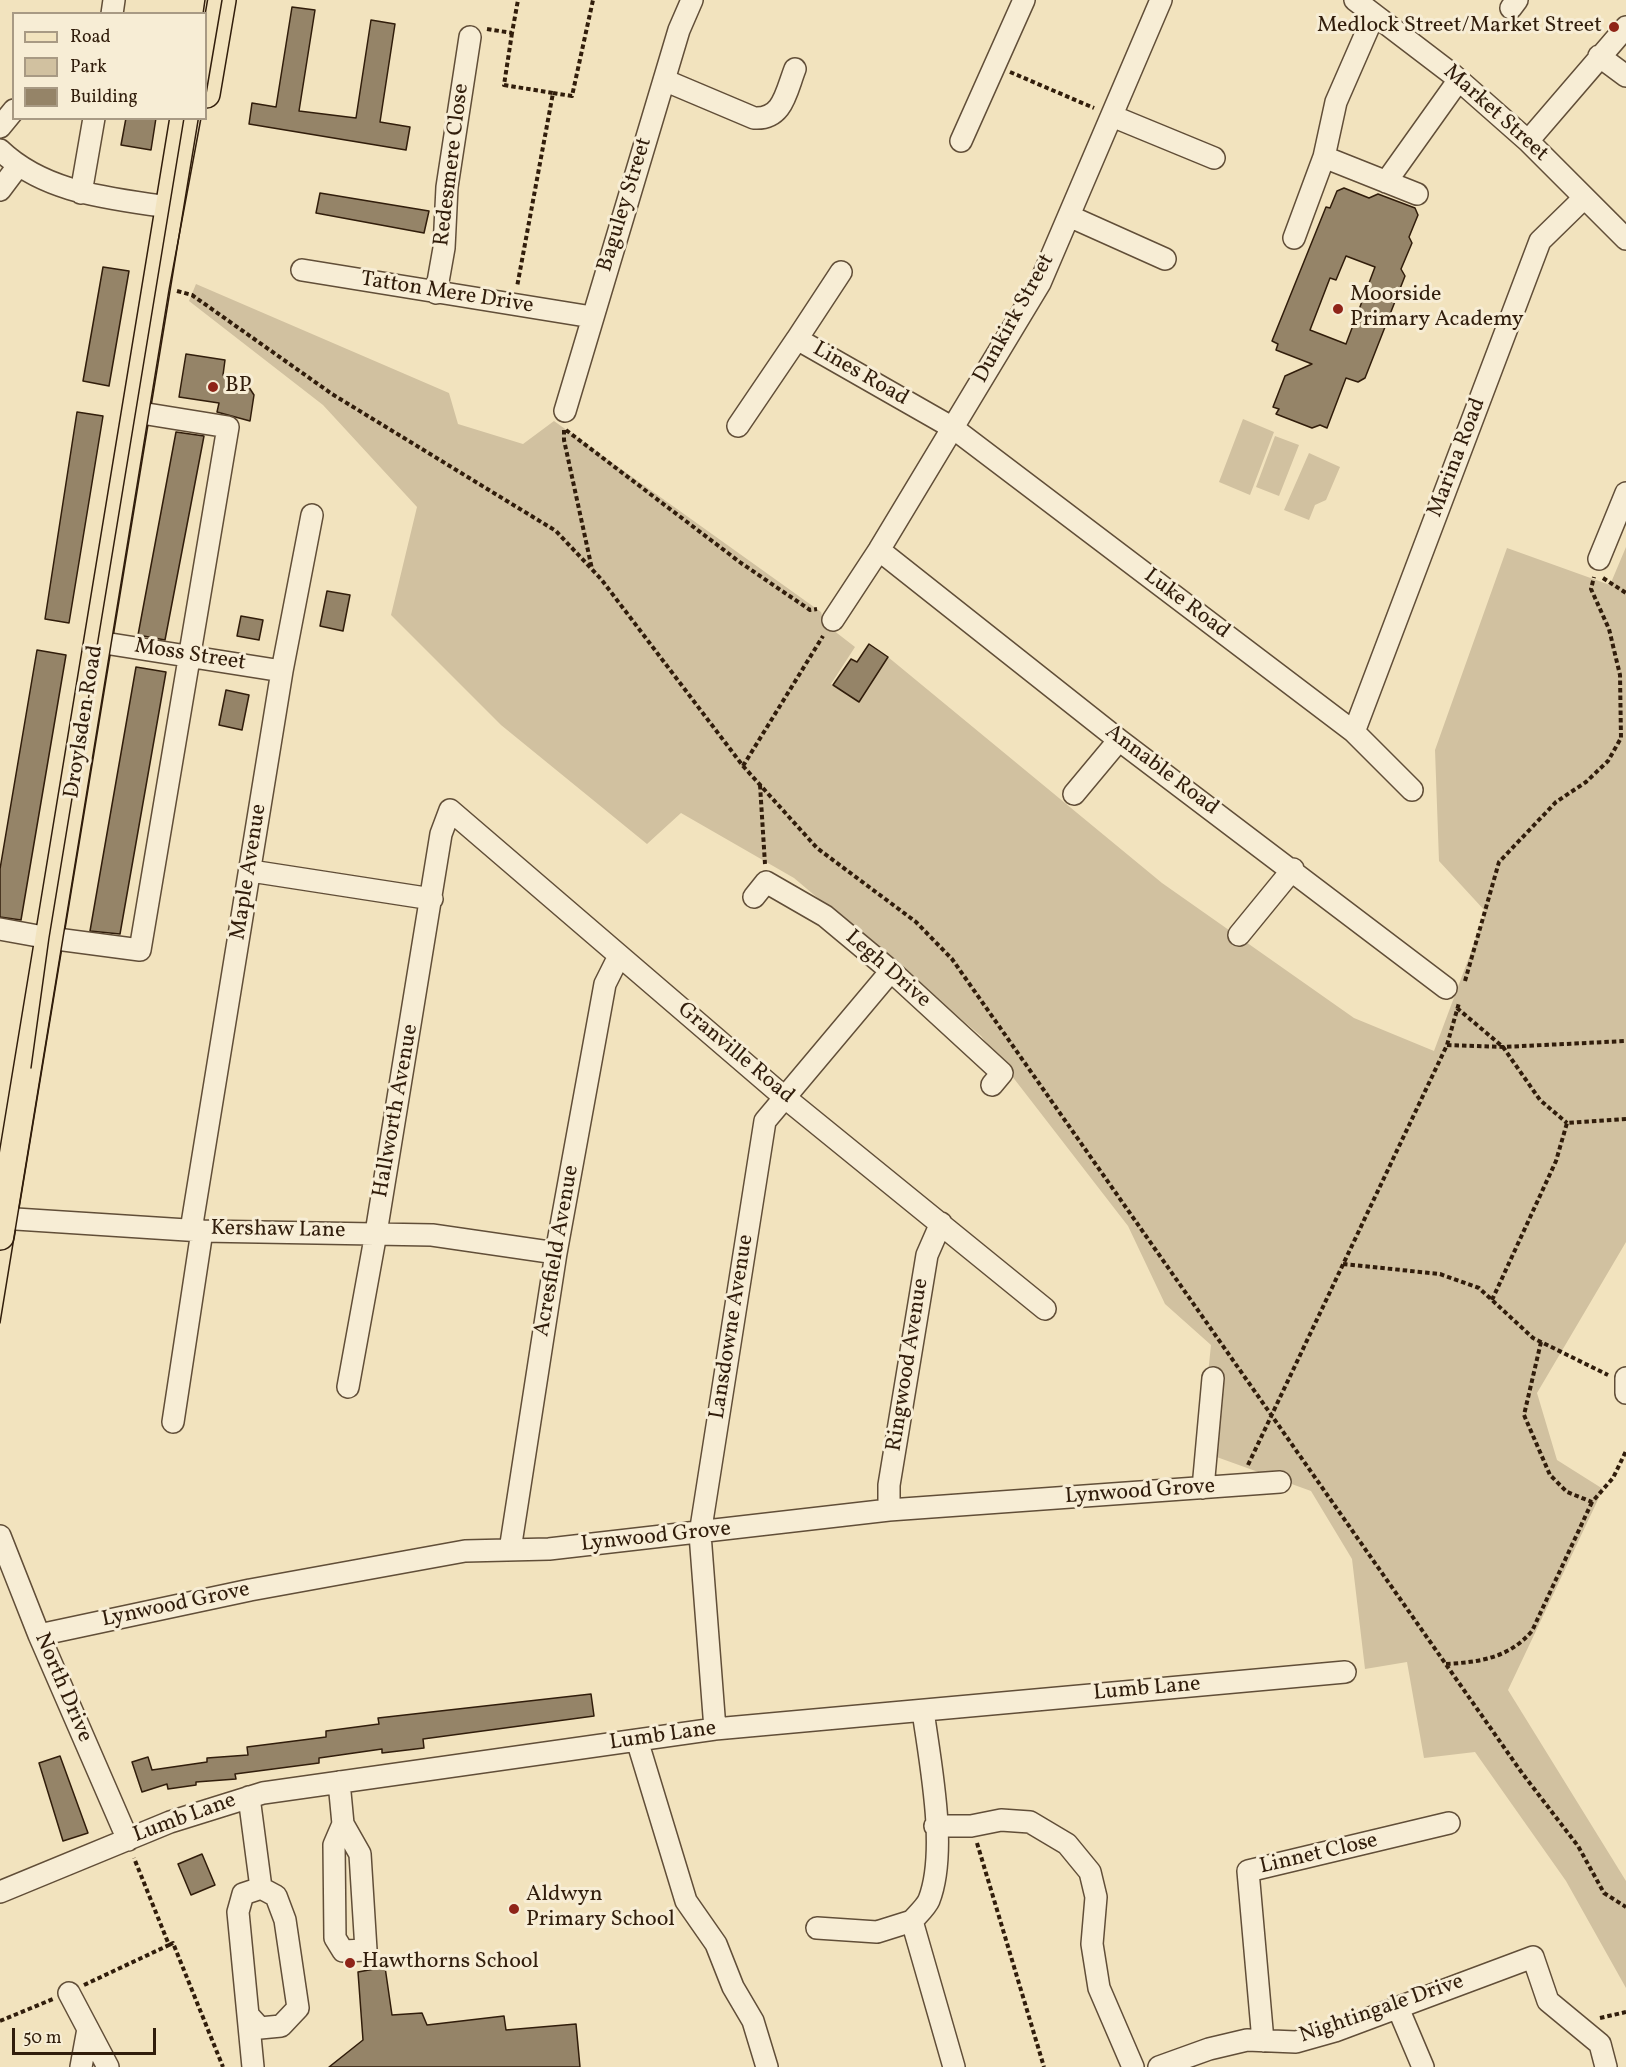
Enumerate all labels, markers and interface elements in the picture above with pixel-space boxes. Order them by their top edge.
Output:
legend [12,12,207,120]
place label: Medlock Street/Market Street [1317,14,1602,40]
marker: Medlock Street/Market Street [1607,20,1621,34]
text: Road [70,25,111,50]
text: Park [70,55,107,80]
street label: Market Street [1437,60,1553,168]
street label: Redesmere Close [430,82,476,248]
text: Building [70,85,138,110]
street label: Baguley Street [593,135,659,275]
street label: Dunkirk Street [969,250,1061,388]
street label: Tatton Mere Drive [359,267,535,321]
place label: Moorside Primary Academy [1350,283,1524,334]
marker: Moorside Primary Academy [1331,302,1345,316]
street label: Lines Road [808,337,912,413]
place label: BP [225,374,251,400]
marker: BP [206,380,220,394]
street label: Marina Road [1423,395,1493,521]
street label: Luke Road [1138,564,1234,646]
street label: Moss Street [132,634,248,678]
street label: Droylsden Road [60,644,110,800]
street label: Annable Road [1099,720,1223,822]
street label: Maple Avenue [226,802,274,942]
street label: Legh Drive [839,926,935,1014]
street label: Granville Road [671,997,799,1111]
street label: Hallworth Avenue [369,1022,425,1200]
street label: Acresfield Avenue [530,1163,586,1339]
street label: Kershaw Lane [210,1217,346,1245]
street label: Lansdowne Avenue [705,1233,761,1421]
street label: Ringwood Avenue [882,1276,936,1454]
street label: Lynwood Grove [1064,1475,1216,1511]
street label: Lynwood Grove [580,1517,732,1559]
street label: Lynwood Grove [100,1577,252,1635]
street label: North Drive [27,1629,97,1747]
street label: Lumb Lane [1092,1672,1202,1708]
street label: Lumb Lane [608,1716,718,1758]
street label: Lumb Lane [130,1788,240,1850]
street label: Linnet Close [1257,1829,1381,1881]
place label: Aldwyn Primary School [526,1883,675,1934]
marker: Aldwyn Primary School [507,1902,521,1916]
place label: Hawthorns School [362,1950,539,1976]
marker: Hawthorns School [343,1956,357,1970]
street label: Nightingale Drive [1296,1970,1468,2050]
scale bar [15,2016,159,2054]
text: 50 m [23,2026,62,2051]

